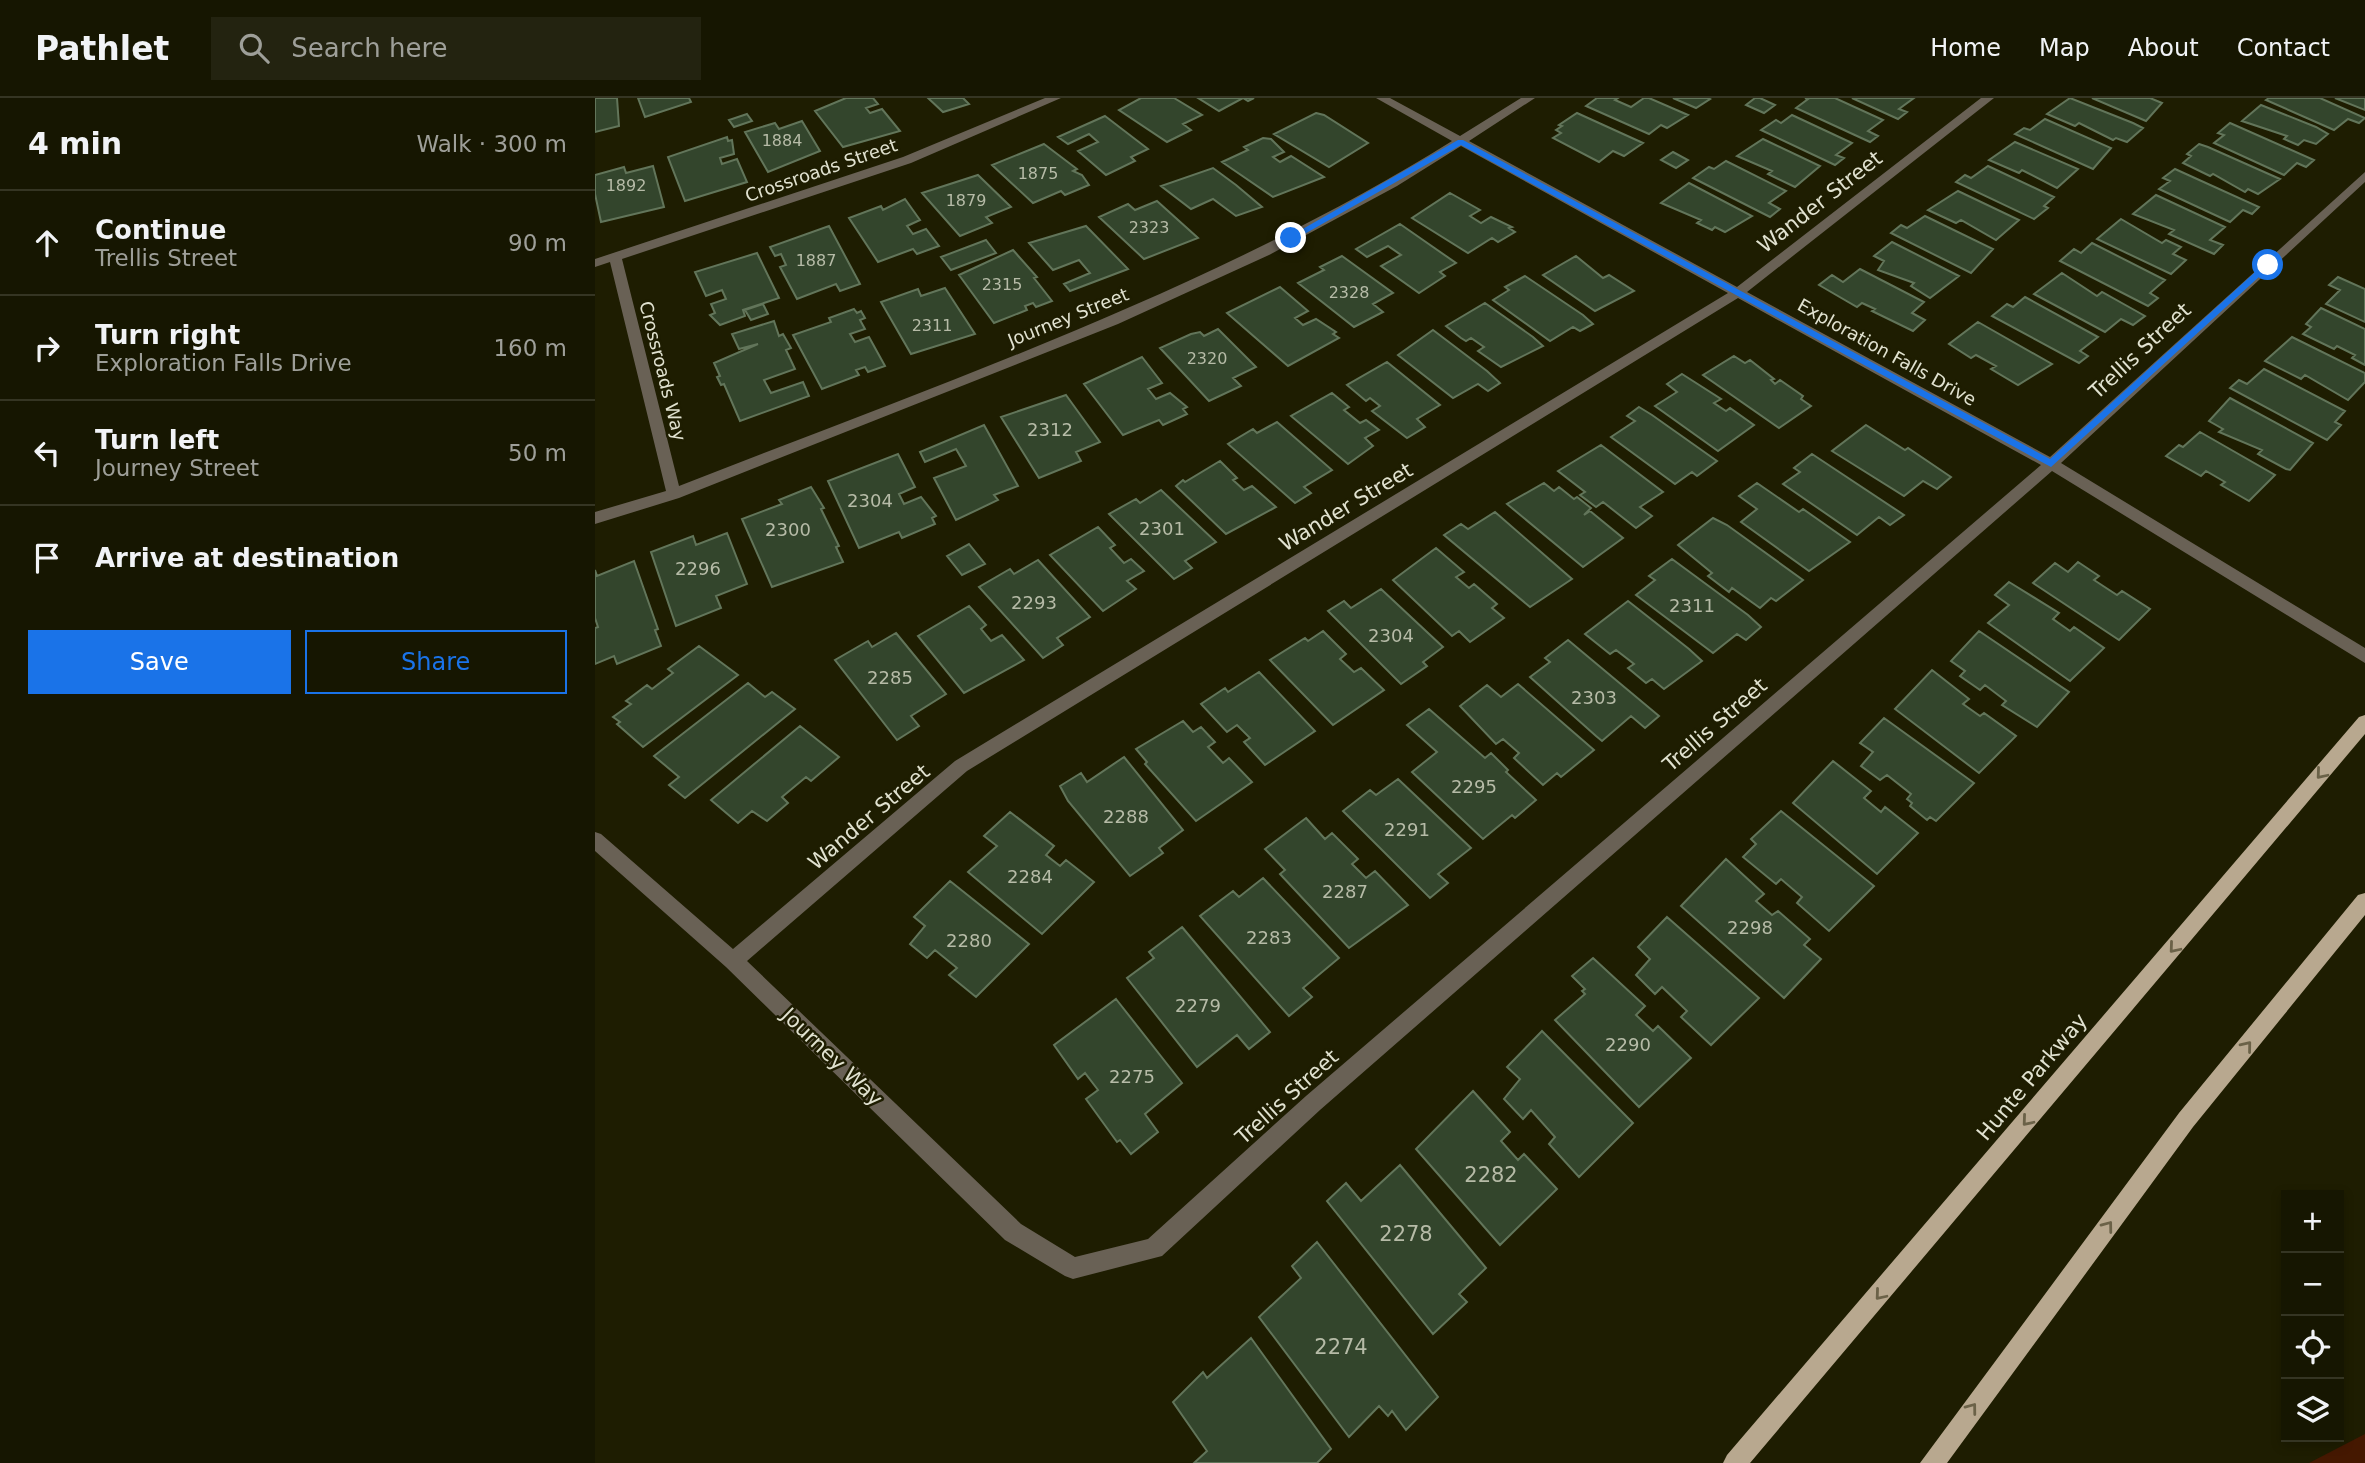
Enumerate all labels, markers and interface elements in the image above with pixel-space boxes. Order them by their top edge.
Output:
search box [211,17,701,80]
text: Pathlet [35,29,169,68]
icon: search [235,29,273,67]
text: Search here [291,33,448,63]
text: Home [1930,34,2001,62]
text: Map [2039,34,2090,62]
text: About [2128,34,2199,62]
text: Contact [2237,34,2330,62]
text: 4 min [28,126,122,161]
text: Walk · 300 m [416,131,567,157]
house number: 1884 [762,131,802,150]
street label: Crossroads Street [742,134,900,206]
street label: Wander Street [1753,146,1887,258]
house number: 1875 [1018,164,1058,183]
house number: 1892 [606,176,646,195]
house number: 1879 [946,191,986,210]
text: Continue [95,215,226,245]
house number: 2323 [1129,218,1169,237]
route end [1275,222,1306,253]
icon: ahead [28,224,66,262]
text: 90 m [508,230,567,256]
text: Trellis Street [95,245,237,271]
route start [2252,249,2283,280]
house number: 1887 [796,251,836,270]
house number: 2315 [982,275,1022,294]
street label: Journey Street [1004,283,1131,351]
house number: 2328 [1329,283,1369,302]
street label: Exploration Falls Drive [1794,294,1980,410]
street label: Trellis Street [2084,298,2196,405]
street label: Crossroads Way [635,299,691,443]
house number: 2311 [912,316,952,335]
text: Turn right [95,320,240,350]
icon: right [28,329,66,367]
text: 160 m [493,335,567,361]
house number: 2320 [1187,349,1227,368]
text: Exploration Falls Drive [95,350,352,376]
house number: 2312 [1027,419,1073,440]
text: Turn left [95,425,219,455]
icon: left [28,434,66,472]
text: 50 m [508,440,567,466]
text: Journey Street [95,455,259,481]
street label: Wander Street [1275,458,1417,556]
house number: 2304 [847,490,893,511]
house number: 2301 [1139,518,1185,539]
house number: 2300 [765,519,811,540]
icon: arrive [28,539,66,577]
text: Arrive at destination [95,543,399,573]
house number: 2296 [675,558,721,579]
house number: 2293 [1011,592,1057,613]
house number: 2311 [1669,595,1715,616]
house number: 2304 [1368,625,1414,646]
button: Save [28,630,291,694]
button: Share [305,630,567,694]
house number: 2285 [867,667,913,688]
street label: Trellis Street [1657,673,1772,777]
house number: 2303 [1571,687,1617,708]
street label: Wander Street [803,759,935,875]
one-way arrow [2317,766,2329,779]
house number: 2295 [1451,776,1497,797]
house number: 2288 [1103,806,1149,827]
house number: 2291 [1384,819,1430,840]
house number: 2284 [1007,866,1053,887]
house number: 2287 [1322,881,1368,902]
house number: 2298 [1727,917,1773,938]
house number: 2283 [1246,927,1292,948]
house number: 2280 [946,930,992,951]
one-way arrow [2170,939,2182,952]
house number: 2279 [1175,995,1221,1016]
street label: Journey Way [775,1002,887,1111]
street label: Hunte Parkway [1972,1009,2092,1145]
house number: 2290 [1605,1034,1651,1055]
one-way arrow [2239,1041,2251,1054]
street label: Trellis Street [1230,1045,1343,1150]
house number: 2275 [1109,1066,1155,1087]
one-way arrow [2023,1113,2035,1126]
house number: 2282 [1464,1163,1518,1187]
map controls [2281,1190,2344,1442]
button: + [2281,1190,2344,1253]
one-way arrow [2100,1221,2112,1233]
house number: 2278 [1379,1222,1433,1246]
button: − [2281,1253,2344,1316]
one-way arrow [1876,1286,1888,1299]
button: locate [2281,1316,2344,1379]
house number: 2274 [1314,1335,1368,1359]
button: layers [2281,1379,2344,1442]
one-way arrow [1964,1403,1977,1416]

